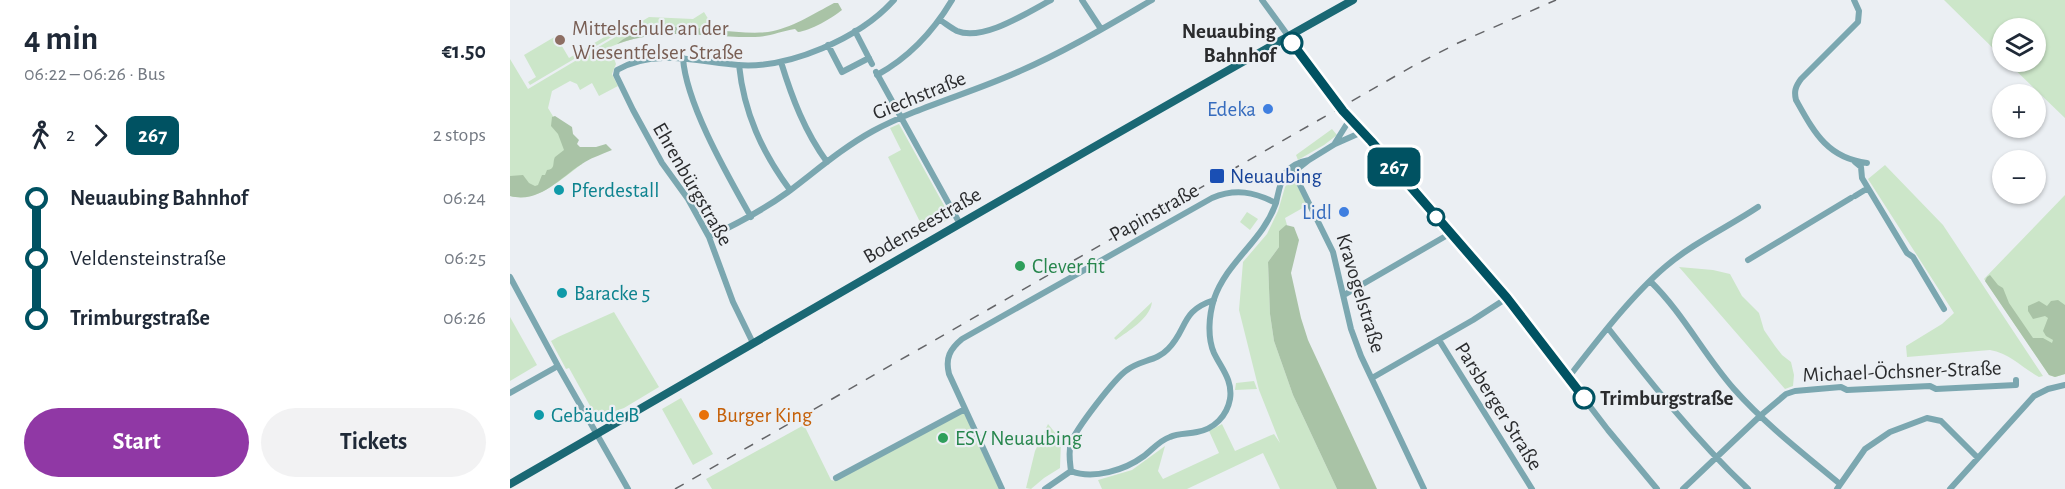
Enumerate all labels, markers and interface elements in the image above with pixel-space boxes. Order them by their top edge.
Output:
place label: Mittelschule an der Wiesentfelser Straße [572,18,743,63]
map controls [1992,18,2046,204]
button: layers [1992,18,2046,72]
place label: Neuaubing Bahnhof [1182,21,1278,66]
text: 4 min [24,23,98,56]
marker: Neuaubing Bahnhof [1281,32,1303,54]
marker: Mittelschule an der Wiesentfelser Straße [553,33,567,47]
text: €1.50 [442,40,486,62]
text: 06:22 – 06:26 · Bus [24,64,165,84]
street label: Giechstraße [870,67,969,124]
button: + [1992,84,2046,138]
place label: Edeka [1207,99,1256,120]
marker: Edeka [1261,102,1275,116]
icon: walk [24,119,57,152]
icon: forward [84,119,117,152]
street label: Ehrenbürgstraße [649,119,736,249]
text: 2 [66,125,75,145]
text: 267 [138,125,167,146]
text: 2 stops [433,125,486,145]
line badge: 267 [1360,148,1428,186]
button: − [1992,150,2046,204]
text: 267 [1379,157,1409,178]
place label: Neuaubing [1230,166,1322,187]
marker: Neuaubing [1208,167,1226,185]
street label: Papinstraße [1106,179,1203,246]
place label: Pferdestall [571,180,659,201]
marker: Pferdestall [552,183,566,197]
street label: Bodenseestraße [860,183,985,268]
text: Neuaubing Bahnhof [70,187,248,209]
text: 06:24 [443,188,486,208]
place label: Lidl [1302,202,1332,223]
marker: Lidl [1337,205,1351,219]
unlabelled marker [1427,208,1445,226]
street label: Kravogelstraße [1332,231,1389,355]
text: Veldensteinstraße [70,247,226,269]
text: 06:25 [444,248,486,268]
place label: Clever fit [1032,256,1105,277]
marker: Clever fit [1013,259,1027,273]
place label: Baracke 5 [574,283,650,304]
marker: Baracke 5 [555,286,569,300]
text: Trimburgstraße [70,307,210,329]
text: 06:26 [443,308,486,328]
street label: Parsberger Straße [1451,339,1546,474]
street label: Michael-Öchsner-Straße [1802,357,2002,385]
marker: Trimburgstraße [1573,387,1595,409]
place label: Trimburgstraße [1600,388,1734,409]
place label: Gebäude B [551,405,639,426]
place label: Burger King [716,405,813,426]
button: Start [24,408,249,477]
button: Tickets [261,408,486,477]
marker: Gebäude B [532,408,546,422]
marker: Burger King [697,408,711,422]
place label: ESV Neuaubing [955,428,1083,449]
marker: ESV Neuaubing [936,431,950,445]

